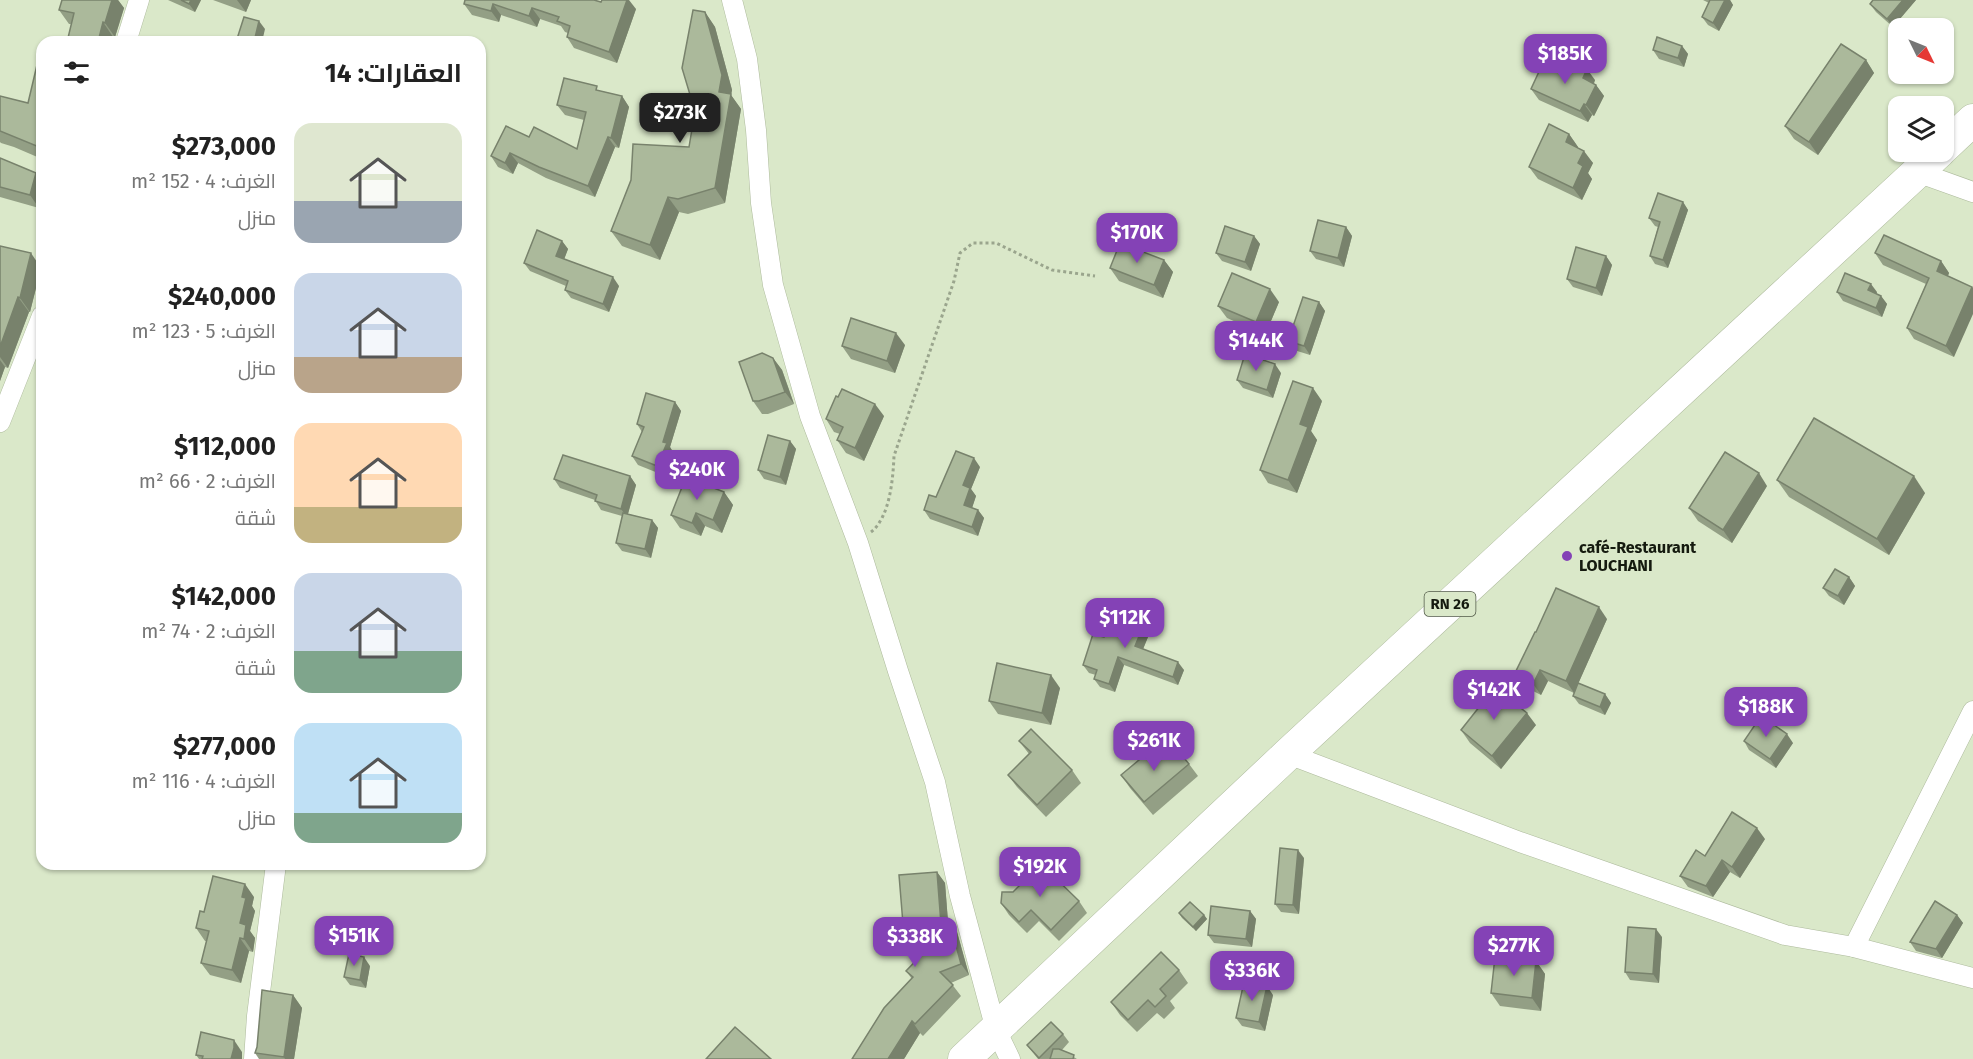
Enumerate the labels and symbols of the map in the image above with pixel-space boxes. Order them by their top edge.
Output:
north arrow [1888,18,1954,84]
pin: $185K [1523,34,1607,85]
pin: $273K [638,93,722,144]
pin: $170K [1095,213,1179,264]
pin: $144K [1214,321,1298,372]
pin: $240K [655,450,739,501]
place label: café-Restaurant LOUCHANI [1579,538,1697,575]
marker: café-Restaurant LOUCHANI [1560,549,1574,563]
road number: RN 26 [1424,592,1476,616]
pin: $112K [1083,598,1167,649]
pin: $142K [1452,670,1536,721]
pin: $188K [1724,687,1808,738]
pin: $261K [1112,721,1196,772]
pin: $192K [998,847,1082,898]
pin: $151K [312,916,396,967]
pin: $338K [873,917,957,968]
pin: $277K [1472,926,1556,977]
pin: $336K [1210,951,1294,1002]

